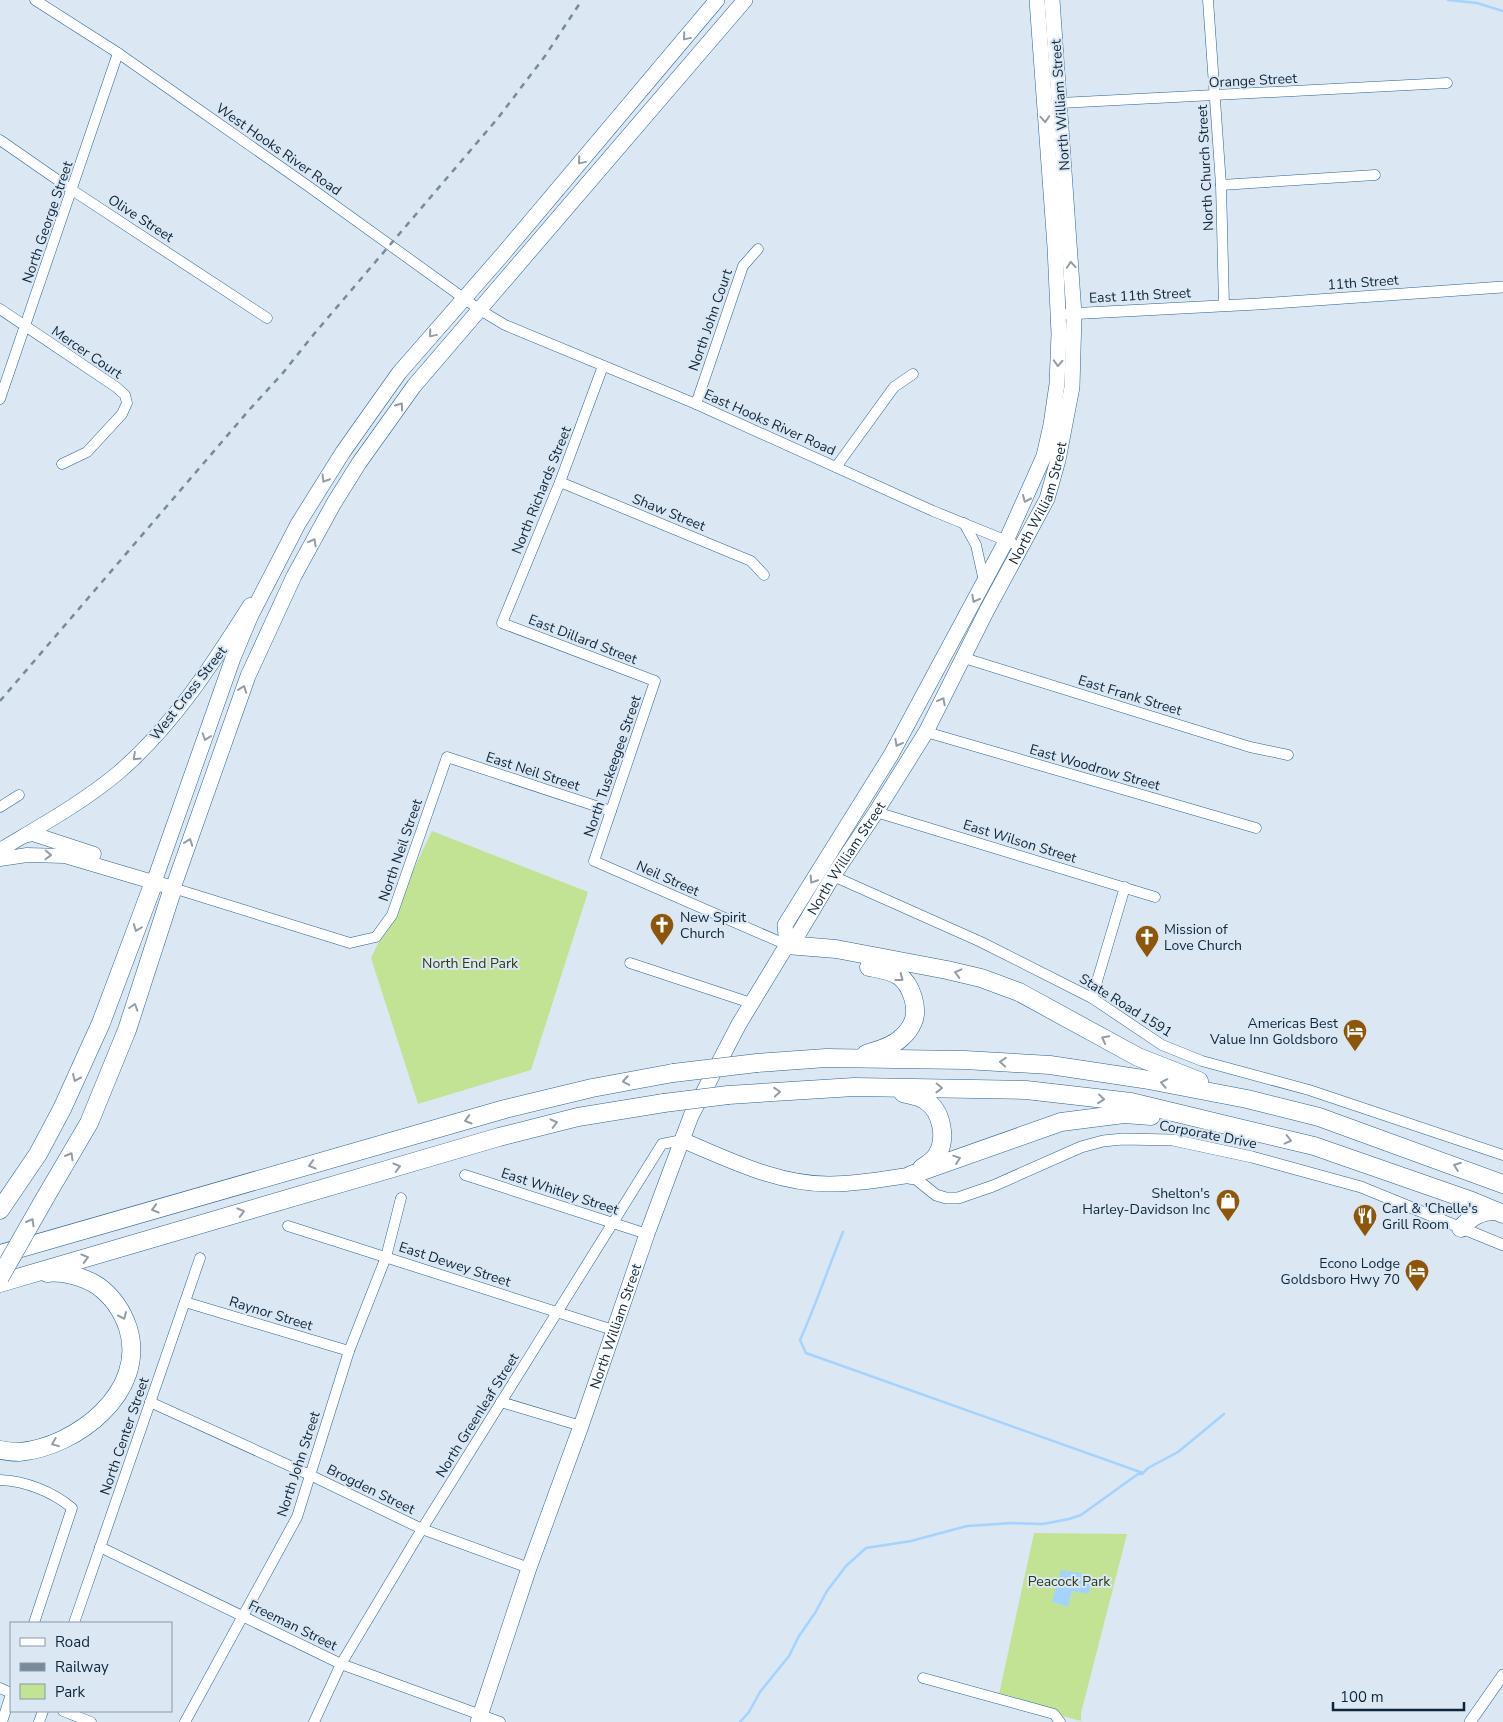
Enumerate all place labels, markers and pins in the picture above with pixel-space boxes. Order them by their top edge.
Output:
place label: New Spirit Church [680,908,746,943]
church icon: New Spirit Church [649,912,675,946]
place label: Mission of Love Church [1164,920,1242,955]
church icon: Mission of Love Church [1134,924,1160,958]
place label: Americas Best Value Inn Goldsboro [1209,1014,1338,1049]
hotel icon: Americas Best Value Inn Goldsboro [1342,1018,1368,1052]
place label: Shelton's Harley-Davidson Inc [1082,1184,1211,1219]
shop icon: Shelton's Harley-Davidson Inc [1215,1188,1241,1222]
place label: Carl & 'Chelle's Grill Room [1382,1199,1478,1234]
restaurant icon: Carl & 'Chelle's Grill Room [1352,1203,1378,1237]
place label: Econo Lodge Goldsboro Hwy 70 [1281,1254,1400,1289]
hotel icon: Econo Lodge Goldsboro Hwy 70 [1404,1258,1430,1292]

